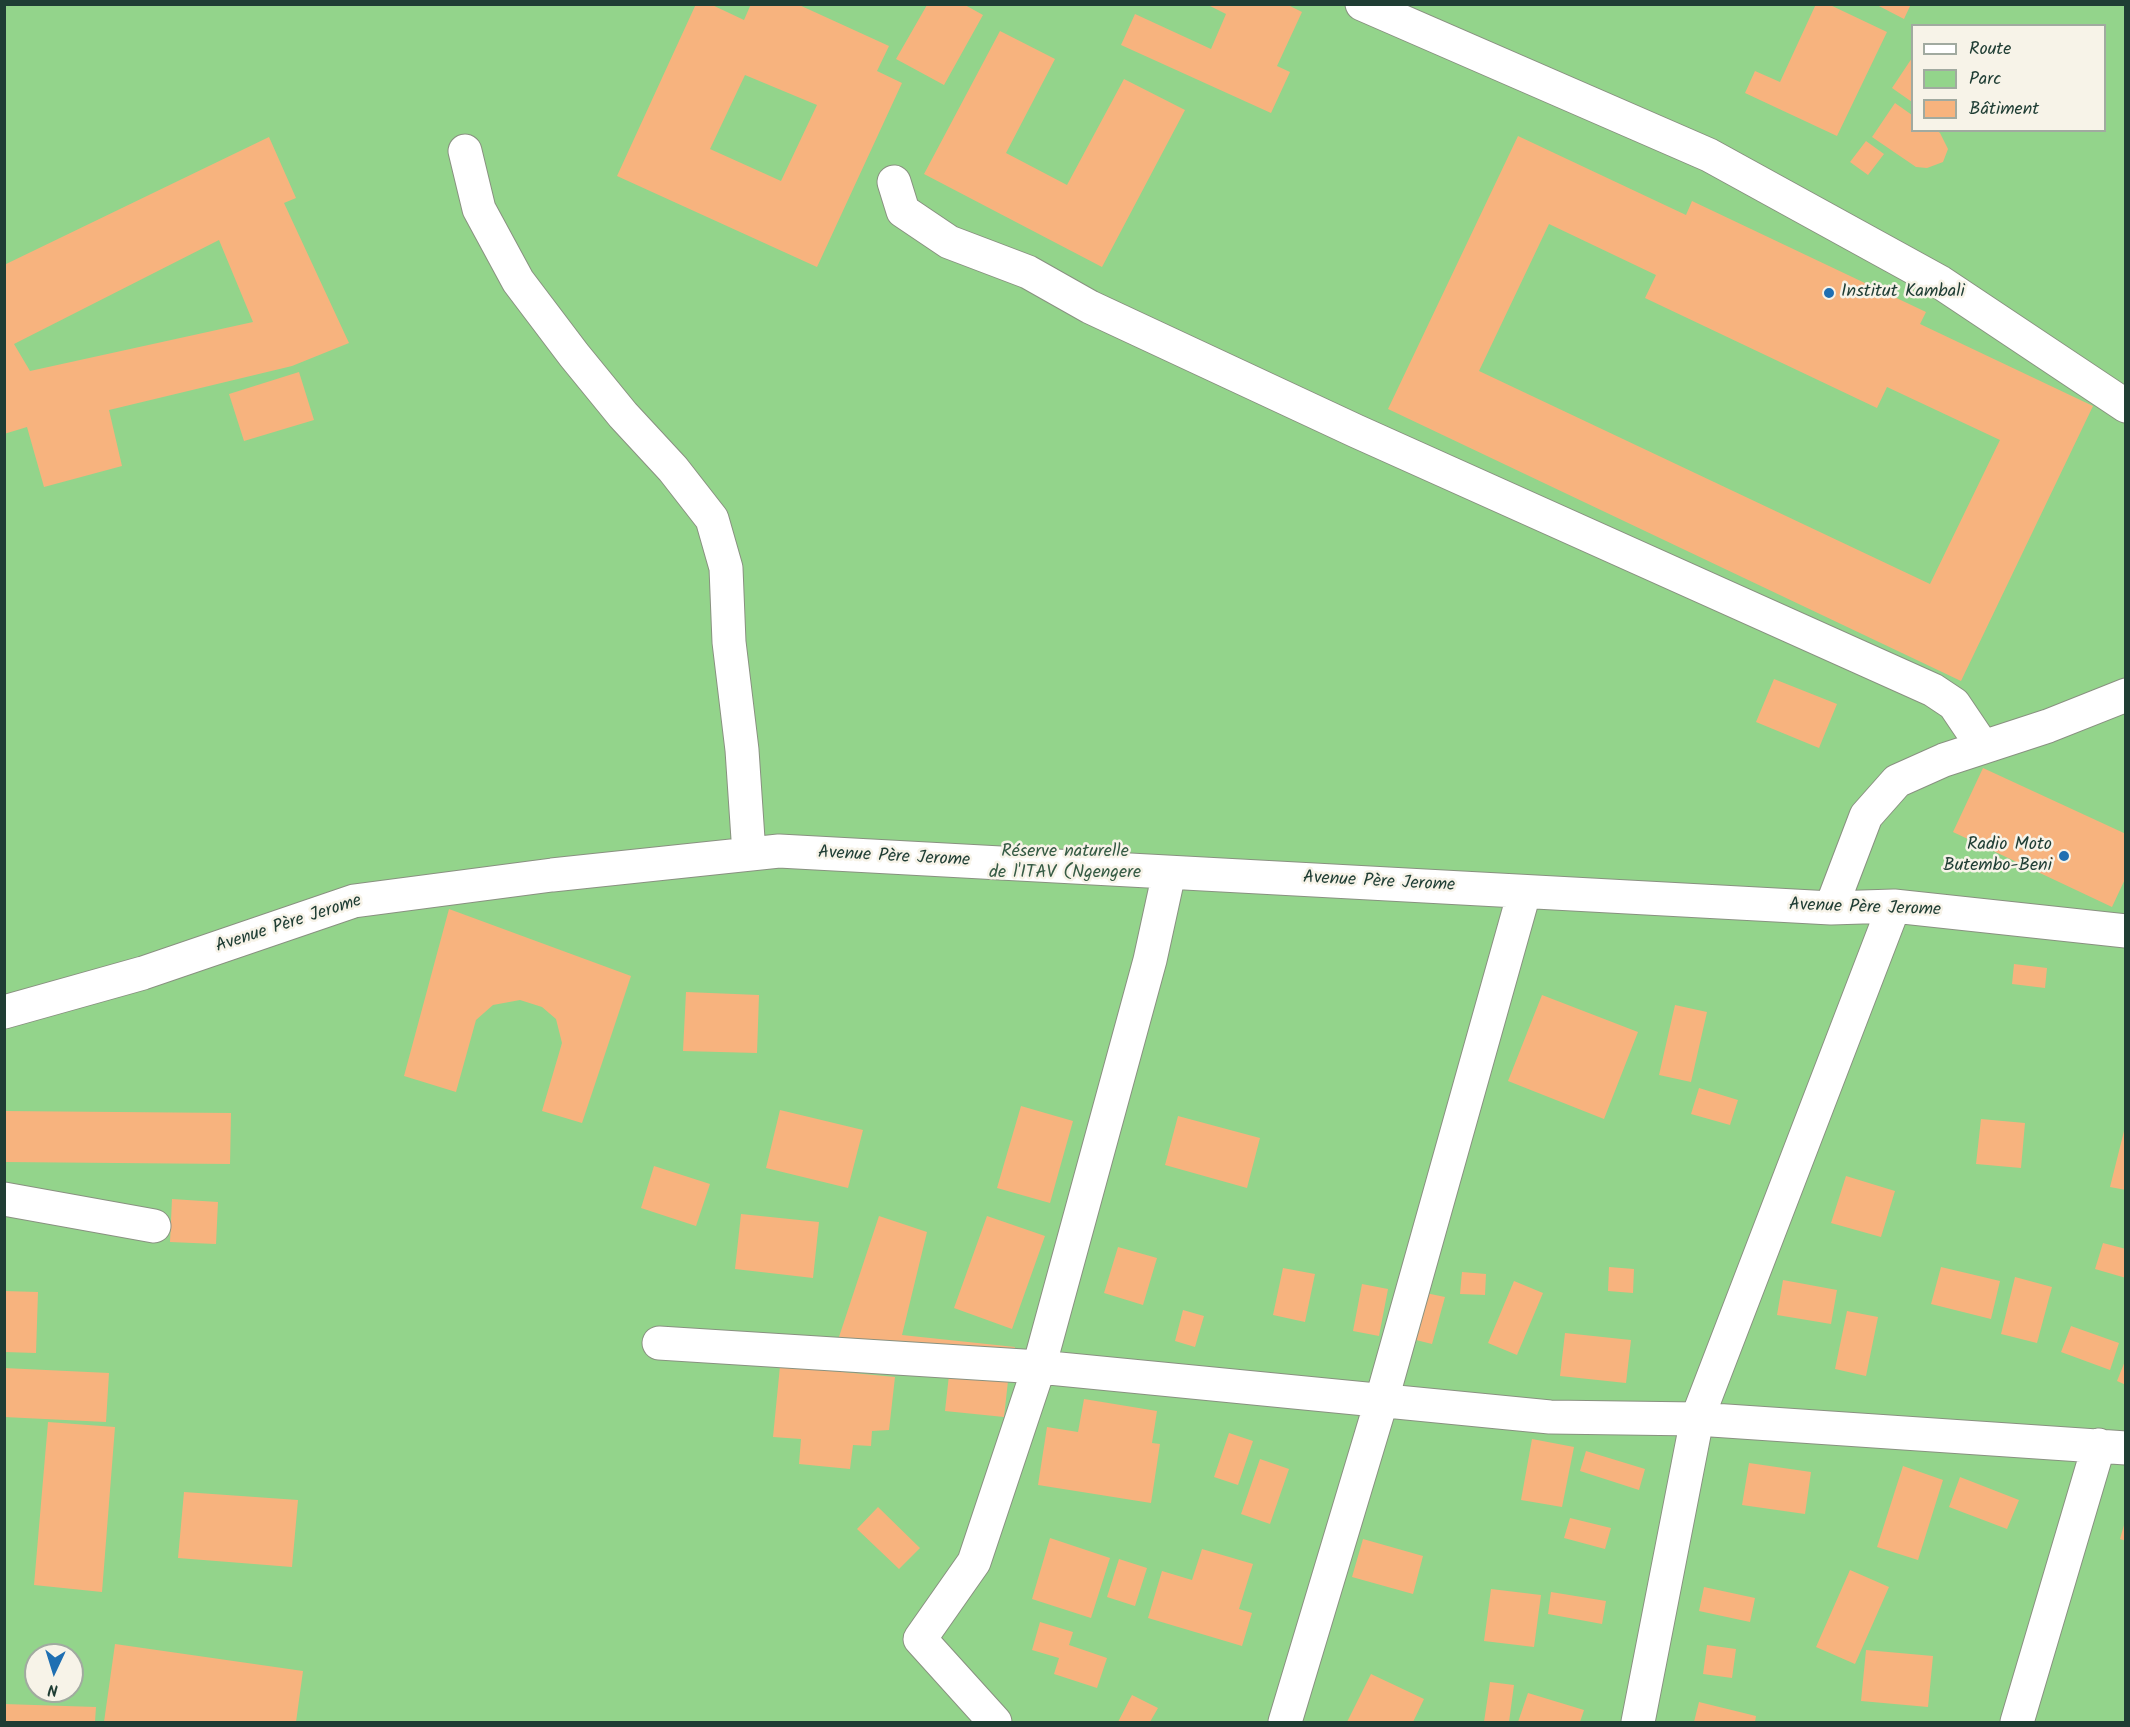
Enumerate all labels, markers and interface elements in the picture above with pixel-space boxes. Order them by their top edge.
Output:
legend [1911,24,2106,132]
text: Route [1969,35,2011,64]
text: Parc [1969,65,2001,94]
text: Bâtiment [1969,95,2039,124]
place label: Institut Kambali [1841,282,1965,304]
marker: Institut Kambali [1822,286,1836,300]
place label: Radio Moto Butembo-Beni [1943,835,2052,878]
park label: Réserve naturelle de l'ITAV (Ngengere [989,842,1141,884]
street label: Avenue Père Jerome [817,843,971,873]
marker: Radio Moto Butembo-Beni [2057,849,2071,863]
street label: Avenue Père Jerome [1302,868,1456,898]
street label: Avenue Père Jerome [213,891,365,959]
street label: Avenue Père Jerome [1789,896,1941,922]
north arrow [24,1643,84,1703]
text: N [47,1677,59,1702]

